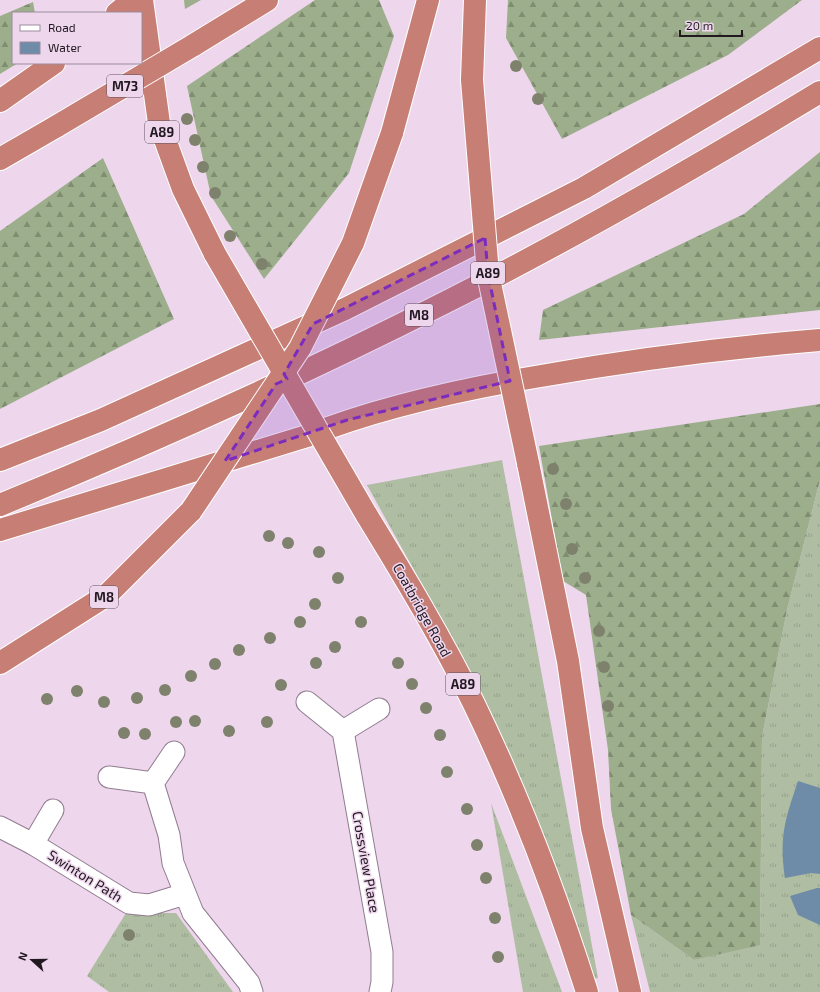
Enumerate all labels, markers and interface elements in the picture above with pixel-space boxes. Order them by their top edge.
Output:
legend [12,12,142,64]
scale bar [680,12,742,38]
text: 20 m [686,18,713,32]
text: Road [48,20,76,34]
text: Water [48,40,82,54]
road number: M73 [107,75,143,97]
road number: A89 [145,121,179,143]
road number: A89 [471,262,505,284]
road number: M8 [405,304,433,326]
street label: Coatbridge Road [390,560,455,660]
road number: M8 [90,586,118,608]
road number: A89 [446,673,480,695]
street label: Crossview Place [349,810,384,914]
street label: Swinton Path [45,846,126,905]
north arrow [12,940,52,980]
text: N [15,950,30,962]

